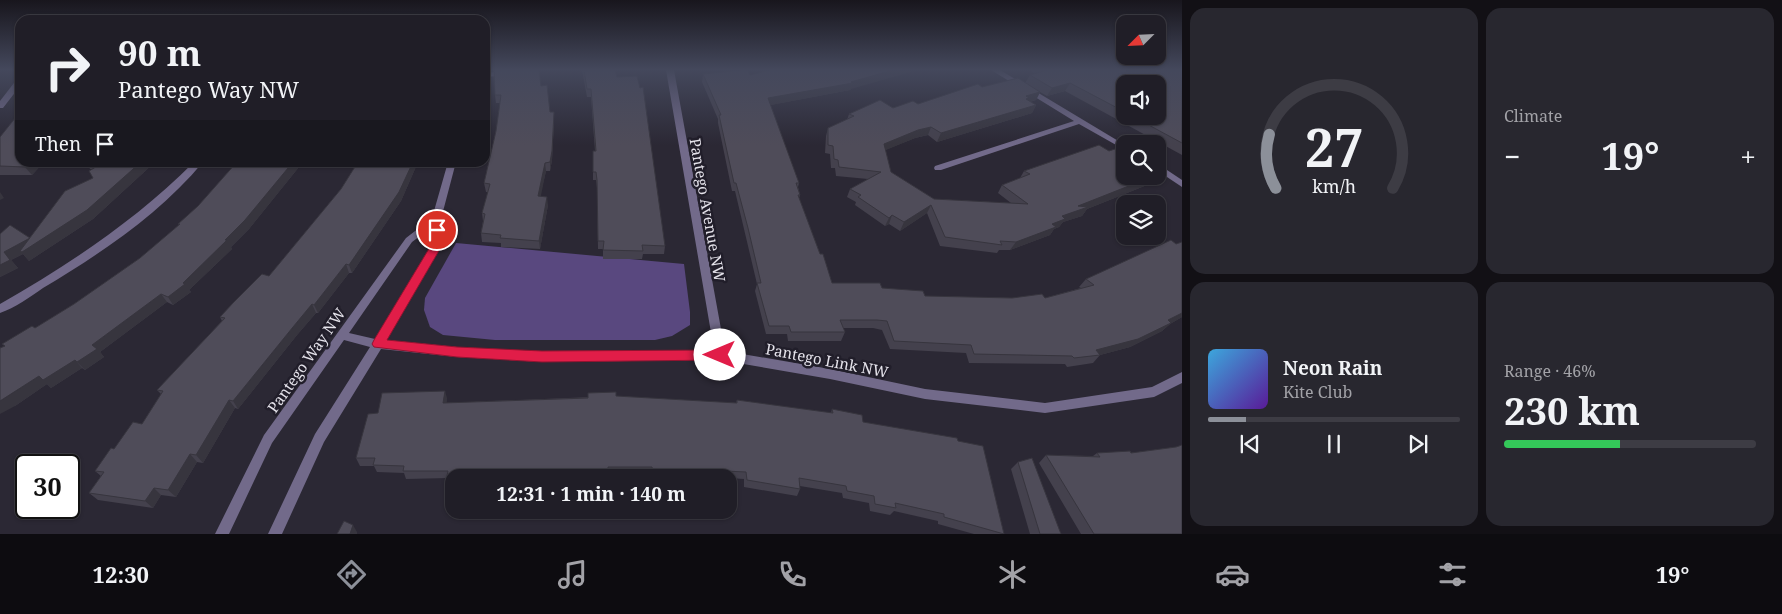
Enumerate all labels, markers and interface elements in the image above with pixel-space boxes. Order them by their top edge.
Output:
north arrow [1116,15,1166,65]
map controls [1116,15,1166,245]
text: 90 m [118,29,201,76]
icon: right [35,35,100,100]
text: Pantego Way NW [118,74,299,104]
button: sound [1116,75,1166,125]
text: Climate [1504,105,1562,127]
text: 27 [1305,111,1363,182]
text: 19° [1601,129,1659,181]
icon: arrive [91,130,119,158]
text: Then [35,131,81,157]
button: search [1116,135,1166,185]
street label: Pantego Avenue NW [685,136,731,284]
text: − [1504,137,1520,175]
text: + [1740,137,1756,175]
text: km/h [1312,174,1356,198]
button: layers [1116,195,1166,245]
pin [416,209,458,251]
icon: arrive [423,216,451,244]
street label: Pantego Way NW [262,303,350,416]
position arrow [693,328,745,380]
street label: Pantego Link NW [764,338,890,382]
text: Neon Rain [1283,355,1382,381]
text: Range · 46% [1504,360,1596,382]
text: Kite Club [1283,381,1352,403]
text: 230 km [1504,384,1640,436]
icon: previous [1236,430,1264,458]
icon: pause [1320,430,1348,458]
icon: next [1404,430,1432,458]
speed limit sign: 30 [15,454,80,519]
text: 12:31 · 1 min · 140 m [496,481,686,507]
icon: directions [334,557,369,592]
icon: music [555,557,590,592]
icon: phone [775,557,810,592]
icon: climate [995,557,1030,592]
icon: car [1215,557,1250,592]
icon: filters [1435,557,1470,592]
text: 12:30 [93,559,149,589]
text: 19° [1656,559,1689,589]

